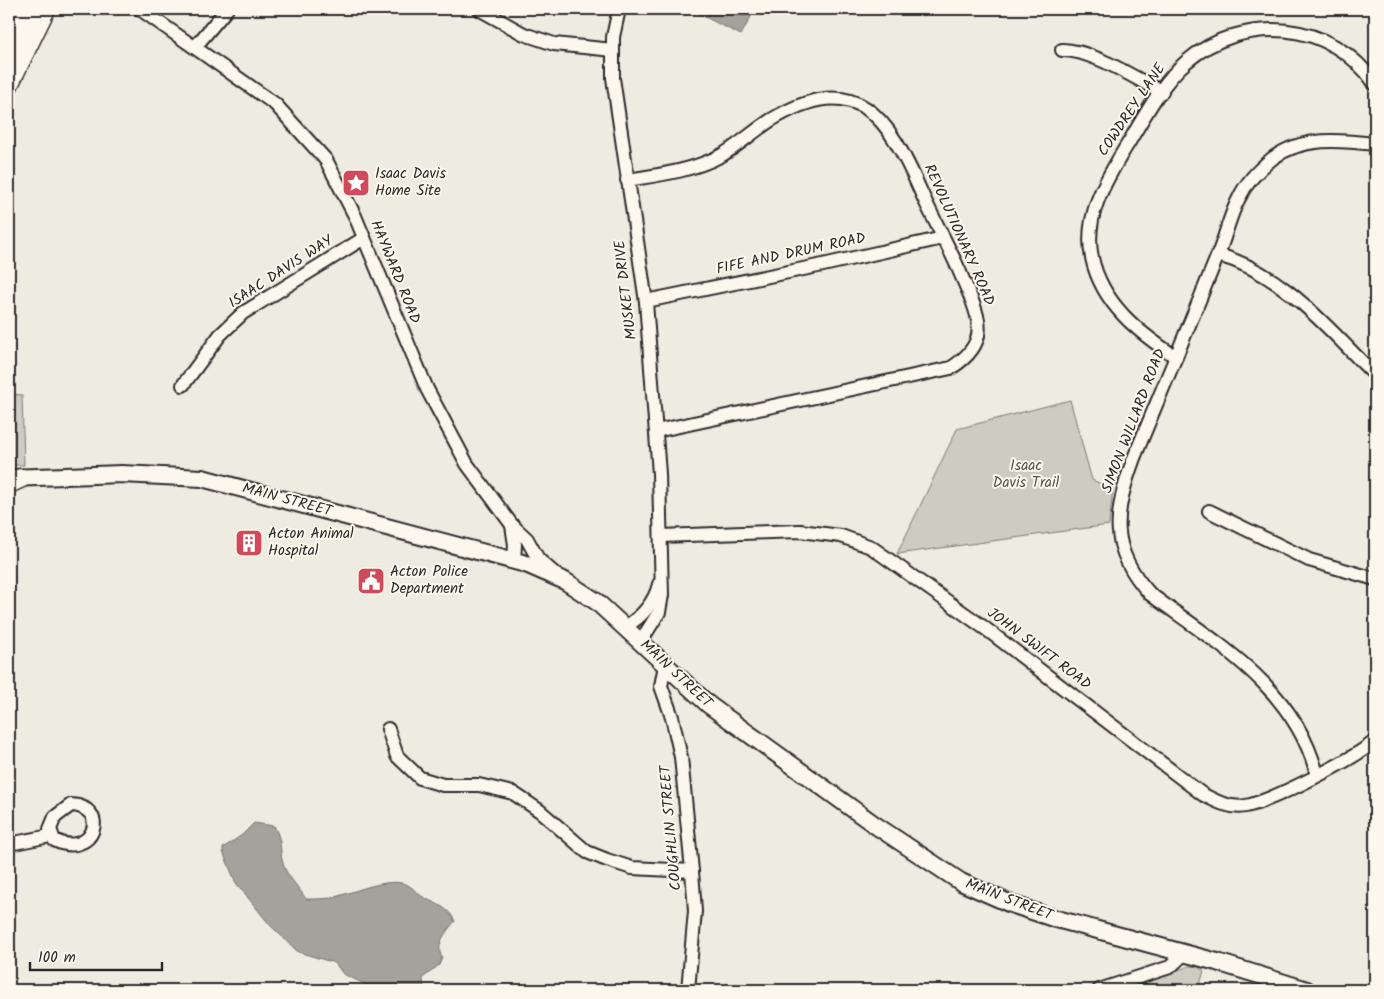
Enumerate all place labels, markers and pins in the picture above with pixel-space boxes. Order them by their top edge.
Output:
place label: Isaac Davis Home Site [375,162,446,203]
place icon: Isaac Davis Home Site [341,168,371,198]
place label: Acton Animal Hospital [268,522,354,563]
building icon: Acton Animal Hospital [234,528,264,558]
place label: Acton Police Department [390,560,468,601]
public building icon: Acton Police Department [356,566,386,596]

